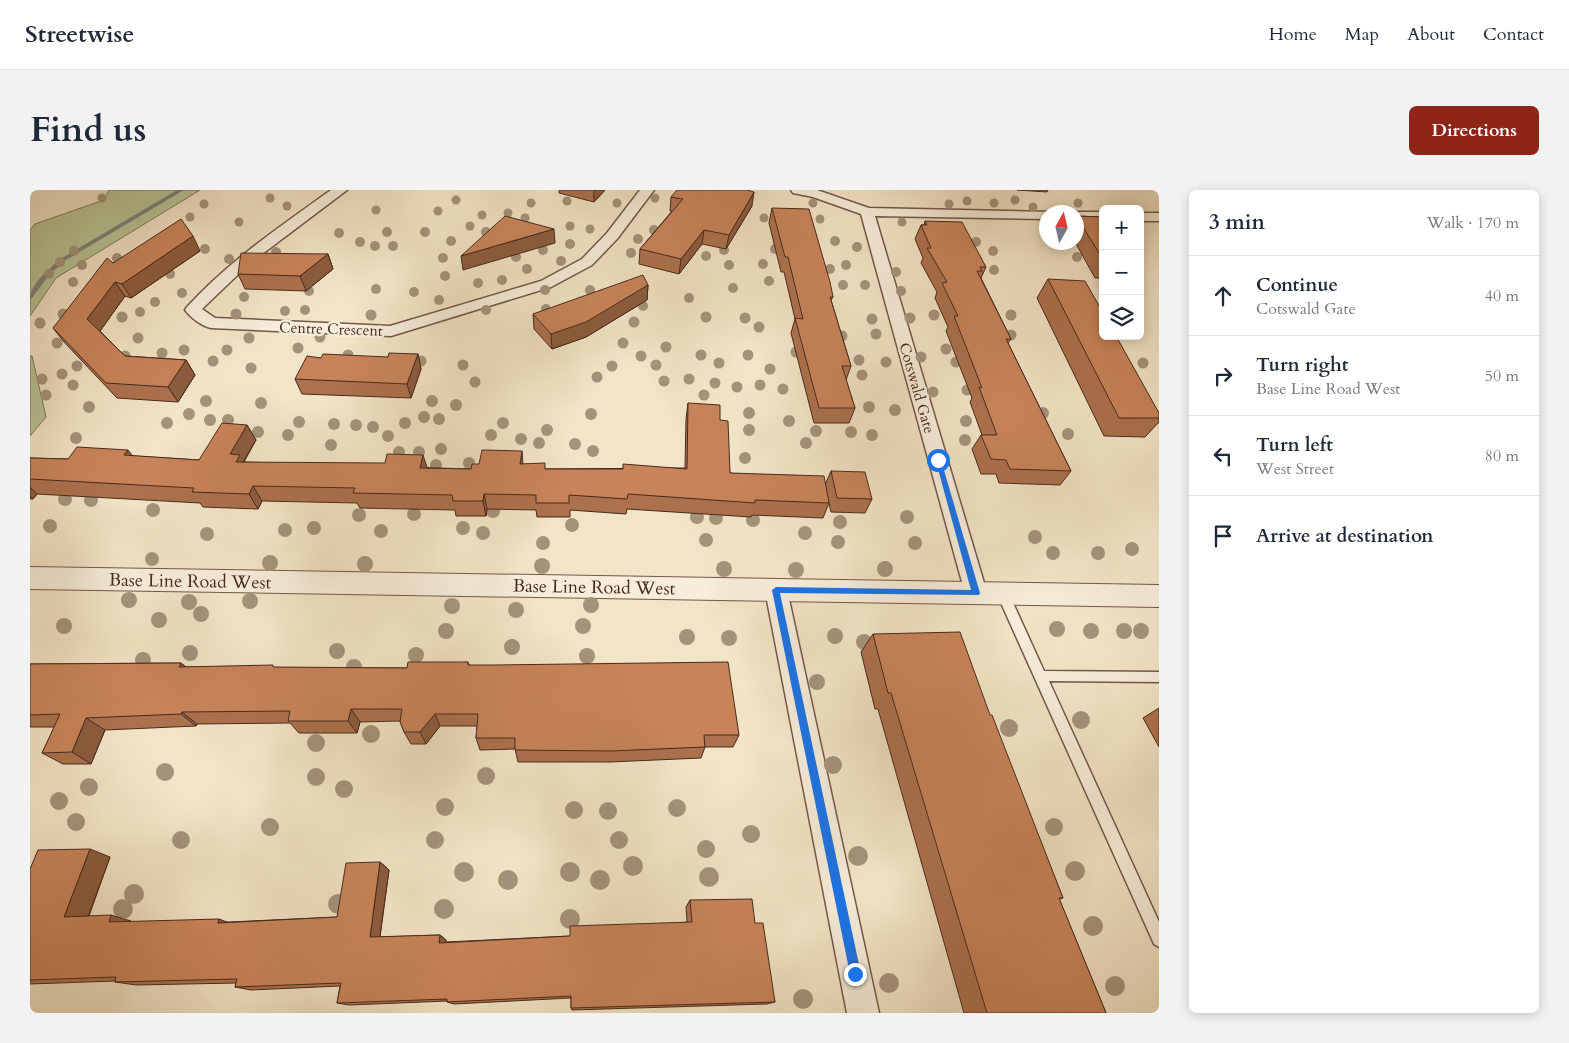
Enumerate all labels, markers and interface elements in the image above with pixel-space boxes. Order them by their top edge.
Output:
text: Streetwise [25,18,134,51]
text: Home [1269,22,1317,47]
text: Map [1345,22,1379,47]
text: About [1407,22,1455,47]
text: Contact [1483,22,1544,47]
text: Find us [30,106,146,154]
button: Directions [1409,106,1539,155]
north arrow [1039,205,1084,250]
map controls [1099,205,1144,340]
button: + [1099,205,1144,250]
text: 3 min [1209,208,1265,237]
text: Walk · 170 m [1427,212,1519,234]
button: − [1099,250,1144,295]
text: Continue [1256,272,1338,298]
icon: ahead [1209,282,1237,310]
text: 40 m [1485,285,1519,307]
button: layers [1099,295,1144,340]
text: Cotswald Gate [1256,298,1356,320]
street label: Centre Crescent [279,317,383,341]
street label: Cotswald Gate [894,340,940,436]
text: Turn right [1256,352,1348,378]
icon: right [1209,362,1237,390]
text: 50 m [1485,365,1519,387]
text: Base Line Road West [1256,378,1400,400]
text: Turn left [1256,432,1333,458]
icon: left [1209,442,1237,470]
text: 80 m [1485,445,1519,467]
route start [927,449,950,472]
text: West Street [1256,458,1334,480]
icon: arrive [1209,522,1237,550]
text: Arrive at destination [1256,523,1433,549]
street label: Base Line Road West [109,568,272,595]
street label: Base Line Road West [513,574,676,601]
route end [844,963,867,986]

